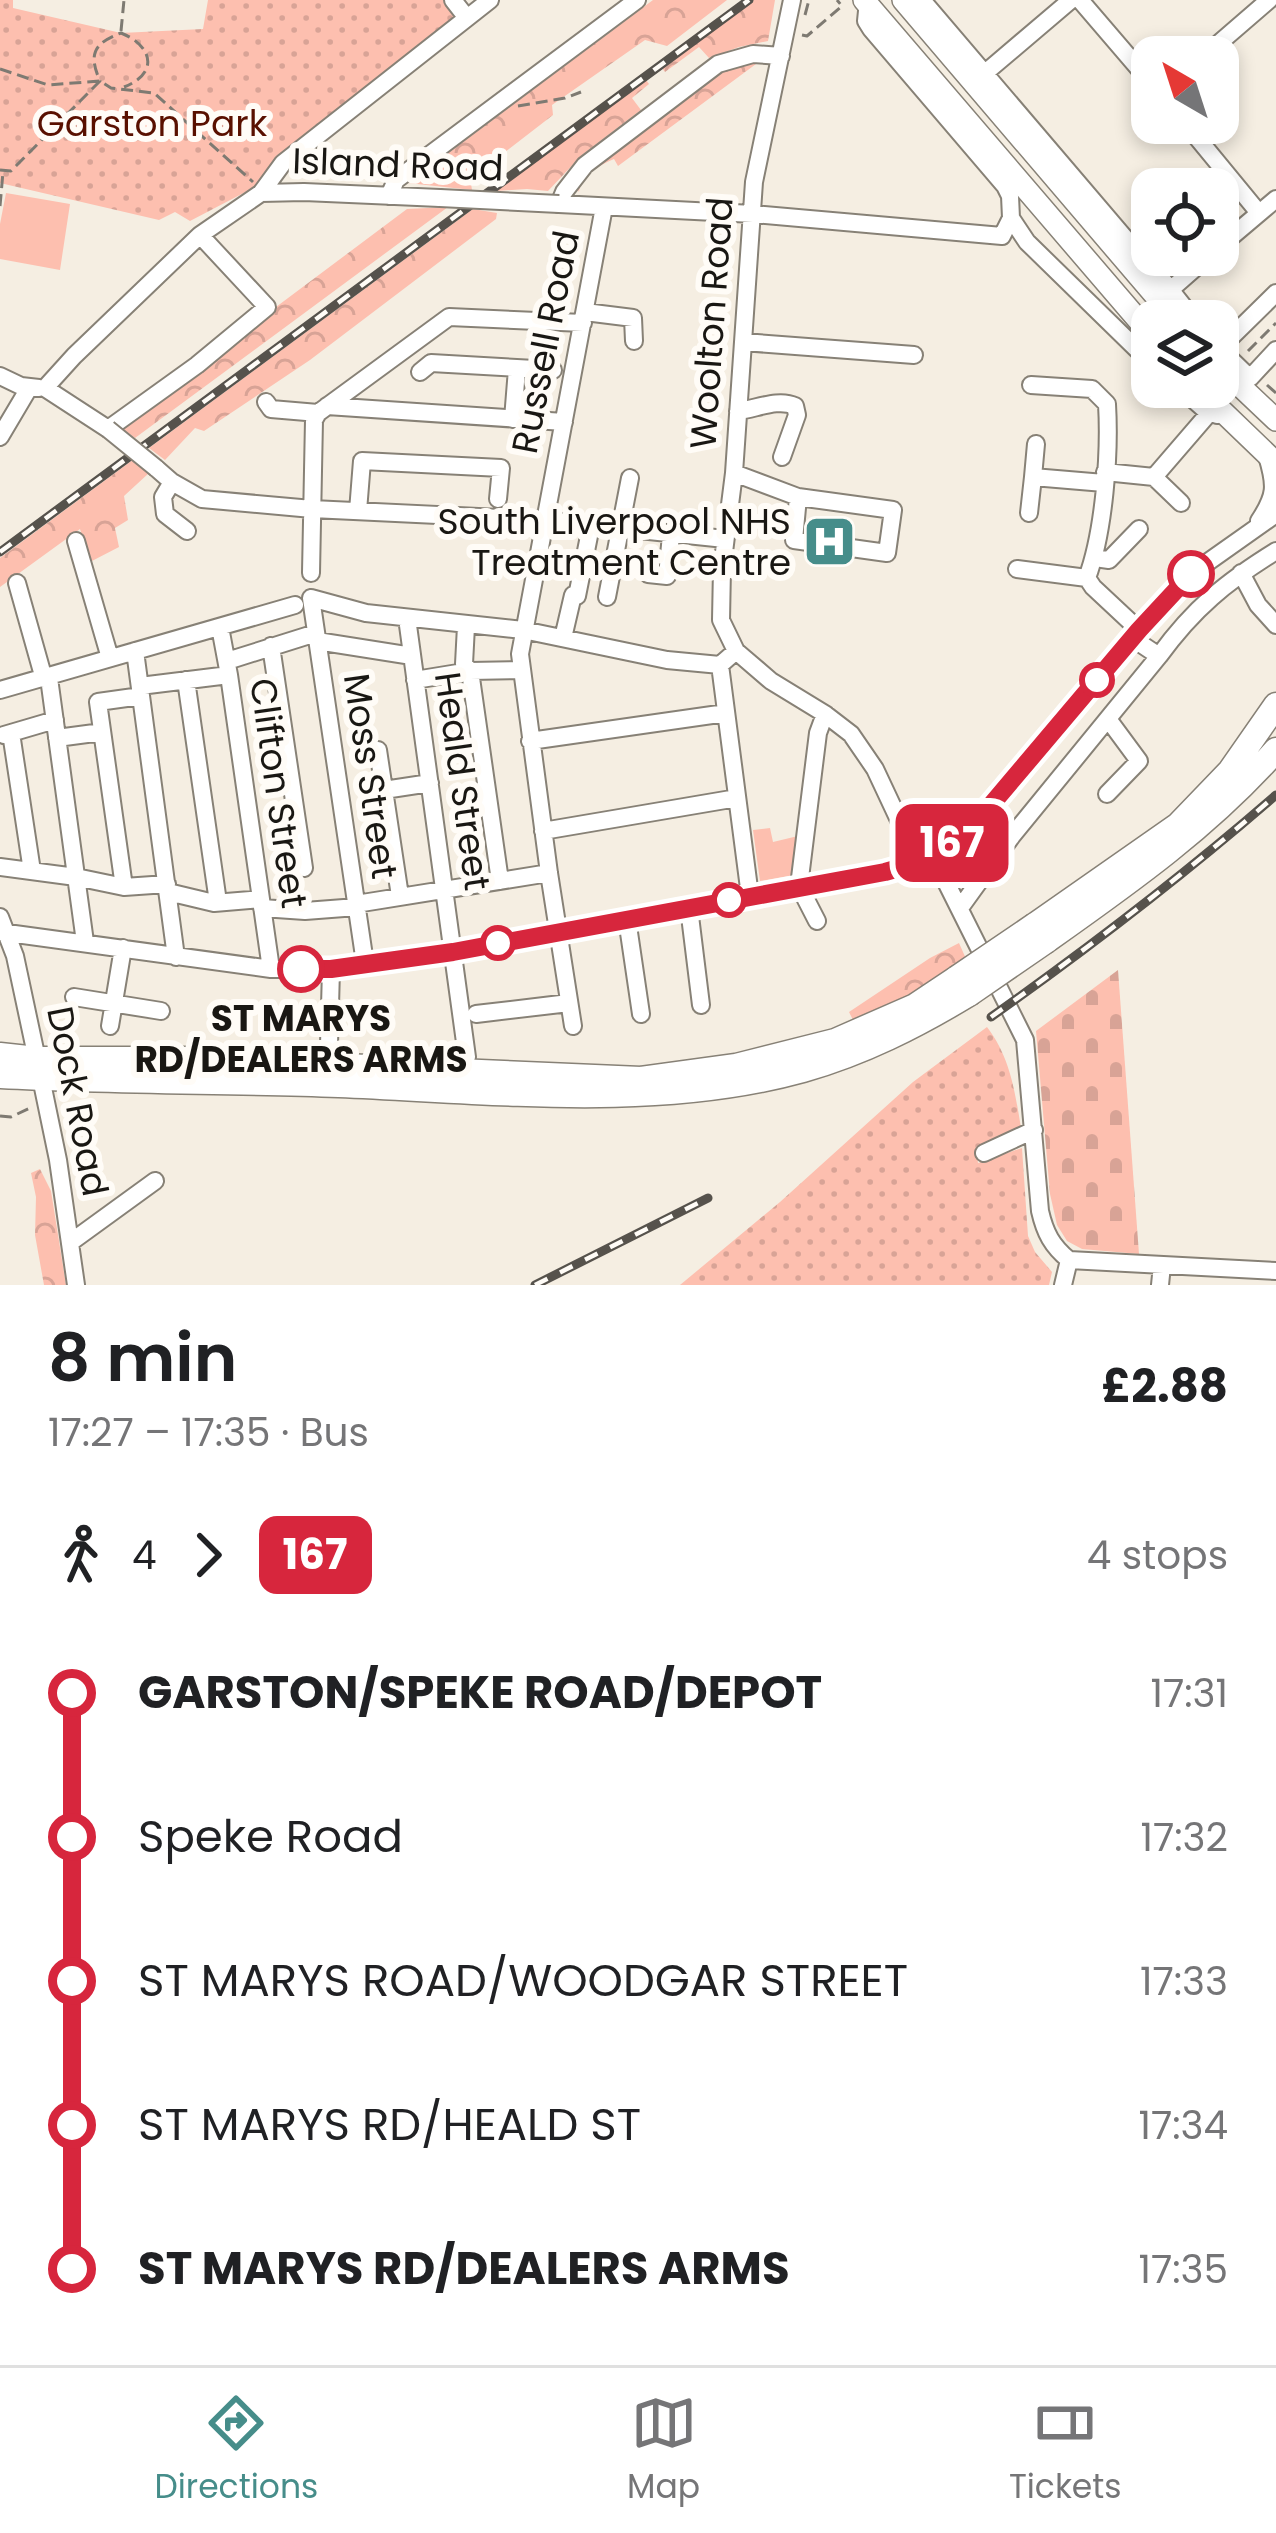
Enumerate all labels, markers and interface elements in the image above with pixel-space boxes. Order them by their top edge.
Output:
north arrow [1131,36,1239,144]
map controls [1131,36,1239,408]
park label: Garston Park [37,98,268,149]
street label: Island Road [291,135,505,194]
button: locate [1131,168,1239,276]
street label: Woolton Road [677,195,746,451]
street label: Russell Road [499,226,592,458]
button: layers [1131,300,1239,408]
place label: South Liverpool NHS Treatment Centre [437,496,791,588]
hospital icon: South Liverpool NHS Treatment Centre [802,514,858,570]
unlabelled marker [1169,552,1213,596]
unlabelled marker [1081,664,1113,696]
street label: Heald Street [422,669,503,893]
street label: Moss Street [331,670,410,882]
street label: Clifton Street [237,675,320,911]
line badge: 167 [883,804,1021,882]
text: 167 [919,813,985,872]
unlabelled marker [713,884,745,916]
unlabelled marker [482,927,514,959]
marker: ST MARYS RD/DEALERS ARMS [279,947,323,991]
place label: ST MARYS RD/DEALERS ARMS [134,993,468,1085]
street label: Dock Road [34,1002,121,1200]
text: 8 min [48,1312,237,1404]
text: £2.88 [1101,1355,1228,1418]
text: 17:27 – 17:35 · Bus [48,1405,369,1460]
icon: walk [48,1522,114,1588]
icon: forward [175,1522,241,1588]
text: 167 [283,1525,348,1584]
text: 4 [132,1528,157,1583]
text: 4 stops [1087,1528,1228,1583]
text: GARSTON/SPEKE ROAD/DEPOT [138,1661,822,1724]
text: 17:31 [1150,1666,1228,1721]
text: Speke Road [138,1805,403,1868]
text: 17:32 [1141,1810,1228,1865]
text: ST MARYS ROAD/WOODGAR STREET [138,1949,908,2012]
text: 17:33 [1140,1954,1228,2009]
text: ST MARYS RD/HEALD ST [138,2093,641,2156]
text: 17:34 [1138,2098,1228,2153]
text: ST MARYS RD/DEALERS ARMS [138,2237,790,2300]
text: 17:35 [1138,2242,1228,2297]
tab: Directions [154,2390,318,2512]
tab: Map [627,2390,700,2512]
tab: Tickets [1009,2390,1122,2512]

